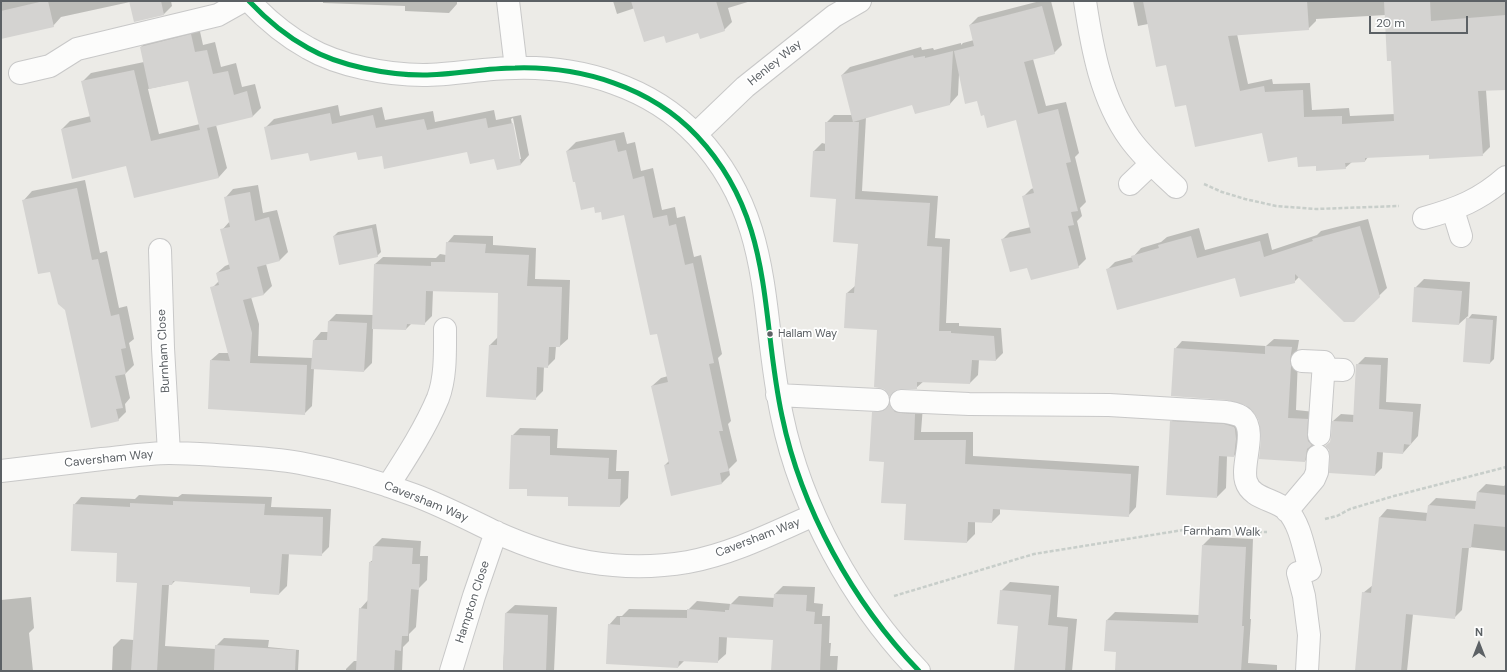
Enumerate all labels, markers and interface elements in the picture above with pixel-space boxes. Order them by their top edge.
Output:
scale bar [1371,8,1470,34]
text: 20 m [1376,15,1405,31]
street label: Henley Way [745,37,805,89]
street label: Burnham Close [155,309,173,393]
place label: Hallam Way [778,327,837,341]
marker: Hallam Way [765,329,775,339]
street label: Caversham Way [64,447,154,471]
street label: Caversham Way [382,479,470,525]
street label: Caversham Way [714,515,802,561]
street label: Farnham Walk [1183,524,1261,540]
street label: Hampton Close [453,559,493,645]
north arrow [1459,624,1499,664]
text: N [1475,625,1483,639]

